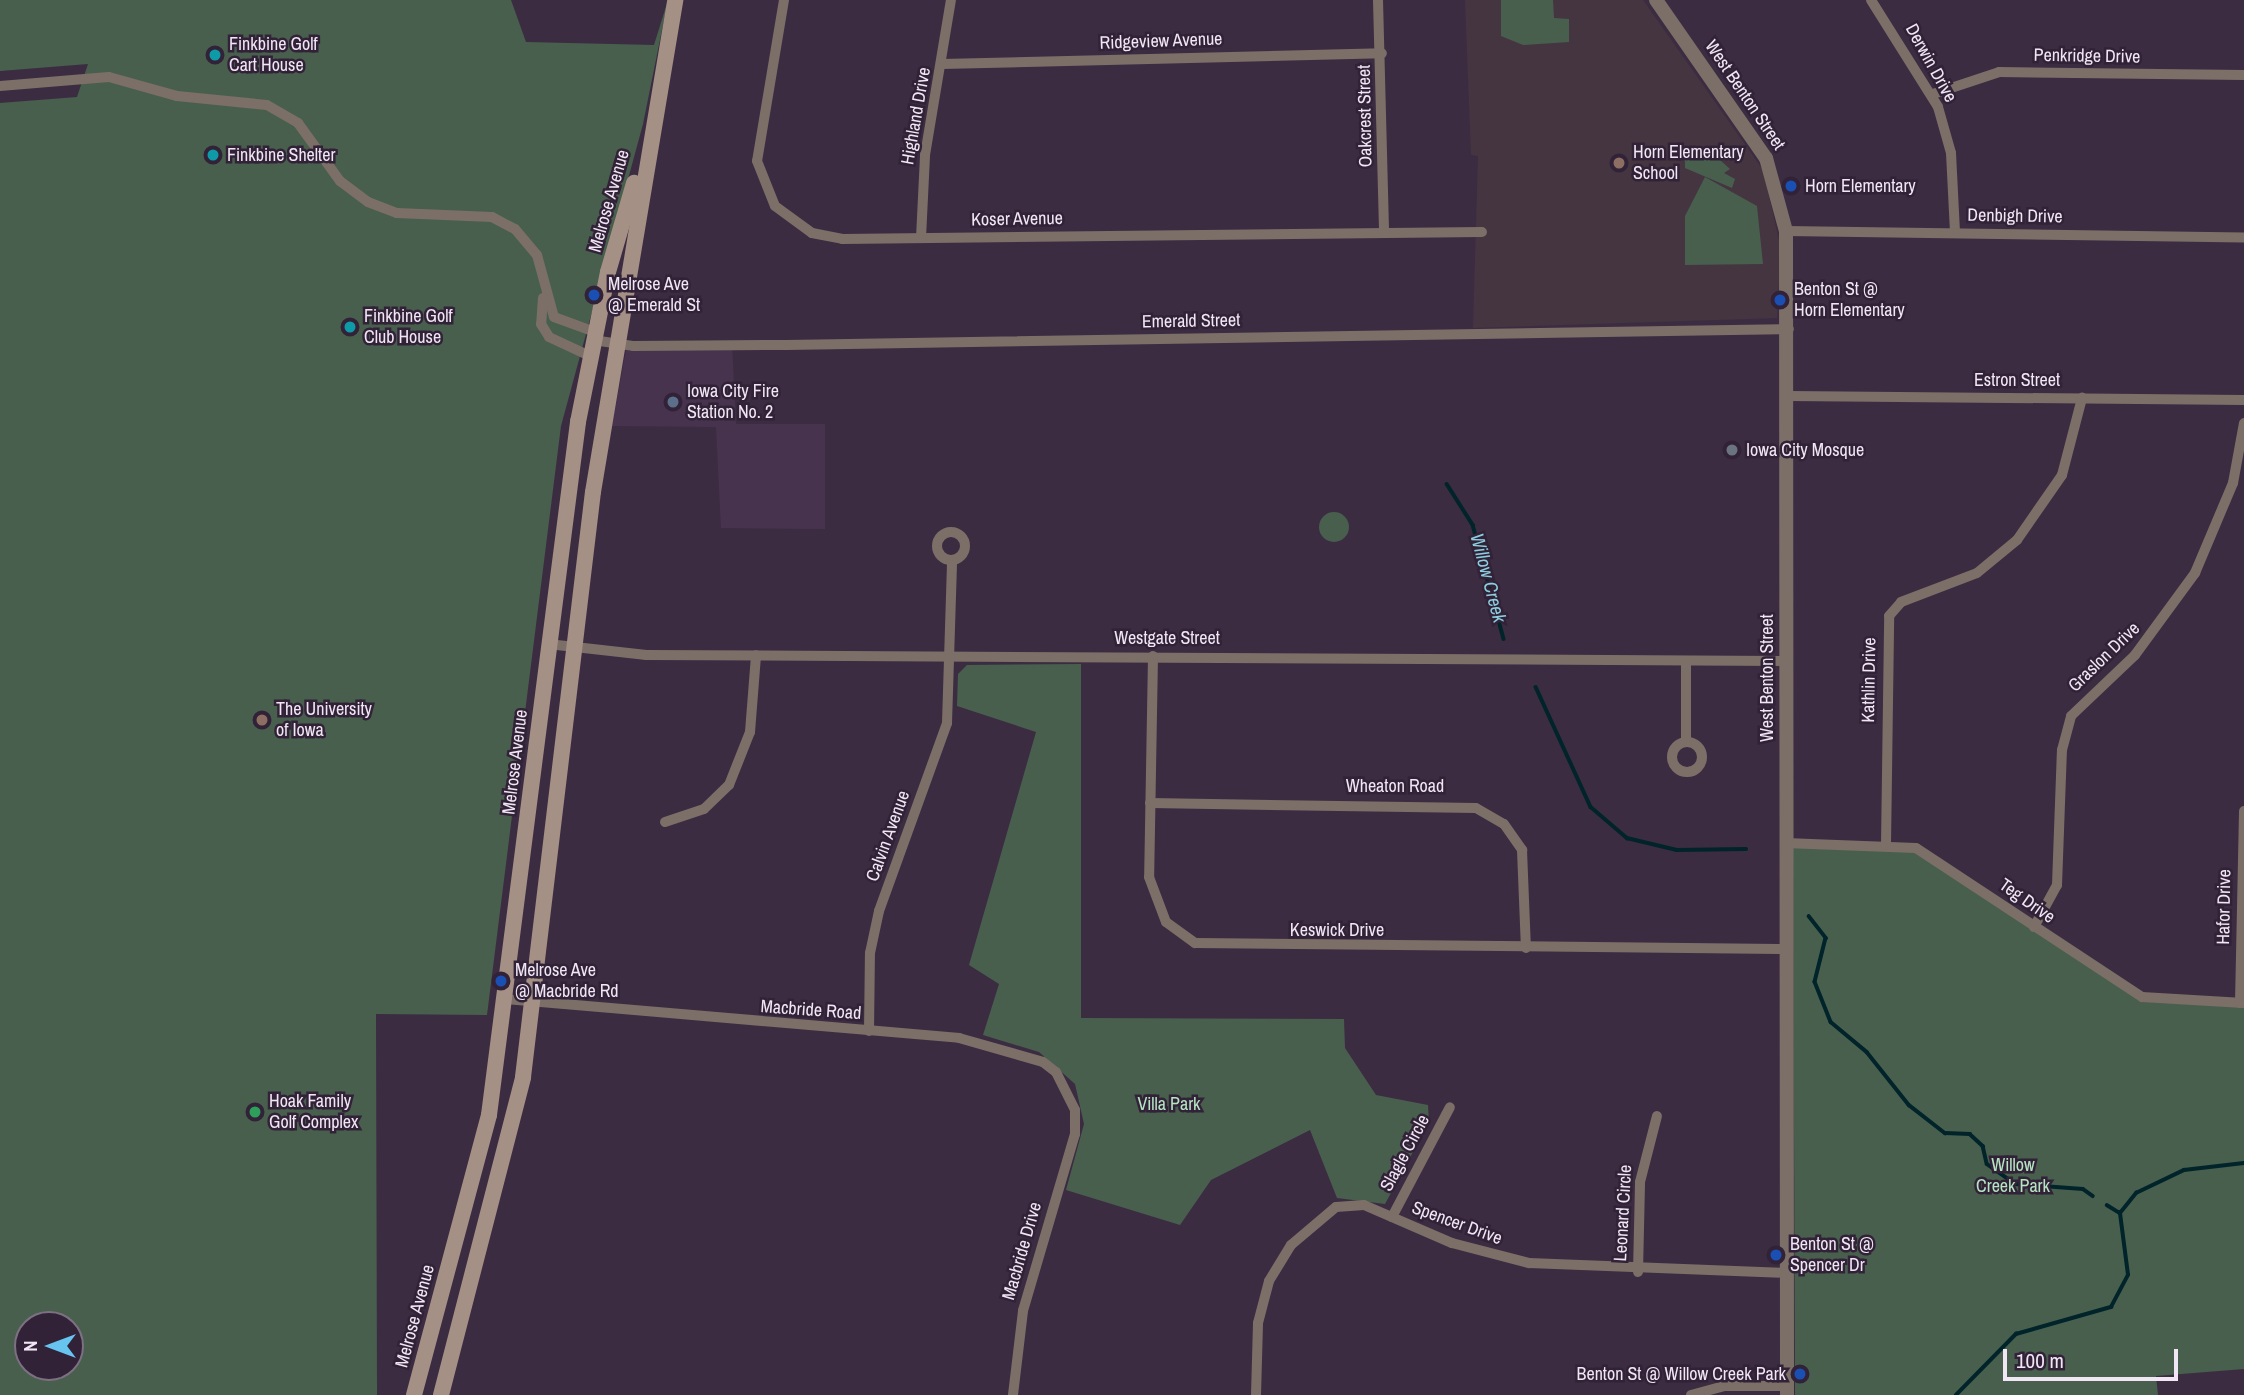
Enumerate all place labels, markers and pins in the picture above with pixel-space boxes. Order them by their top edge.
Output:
place label: Finkbine Golf Cart House [229,34,318,76]
marker: Finkbine Golf Cart House [207,47,223,63]
place label: Horn Elementary School [1633,142,1744,184]
place label: Finkbine Shelter [227,144,335,166]
marker: Finkbine Shelter [205,147,221,163]
marker: Horn Elementary School [1611,155,1627,171]
place label: Horn Elementary [1805,175,1916,197]
marker: Horn Elementary [1783,178,1799,194]
place label: Melrose Ave @ Emerald St [608,274,700,316]
place label: Benton St @ Horn Elementary [1794,279,1905,322]
marker: Melrose Ave @ Emerald St [586,287,602,303]
marker: Benton St @ Horn Elementary [1772,292,1788,308]
place label: Finkbine Golf Club House [364,306,453,348]
marker: Finkbine Golf Club House [342,319,358,335]
place label: Iowa City Fire Station No. 2 [687,381,779,424]
marker: Iowa City Fire Station No. 2 [665,394,681,410]
place label: Iowa City Mosque [1746,439,1864,461]
marker: Iowa City Mosque [1724,442,1740,458]
place label: The University of Iowa [276,699,372,742]
marker: The University of Iowa [254,712,270,728]
place label: Melrose Ave @ Macbride Rd [515,960,619,1002]
marker: Melrose Ave @ Macbride Rd [493,973,509,989]
place label: Hoak Family Golf Complex [269,1091,358,1134]
marker: Hoak Family Golf Complex [247,1104,263,1120]
place label: Benton St @ Spencer Dr [1790,1234,1874,1276]
marker: Benton St @ Spencer Dr [1768,1247,1784,1263]
place label: Benton St @ Willow Creek Park [1577,1363,1786,1385]
marker: Benton St @ Willow Creek Park [1792,1366,1808,1382]

